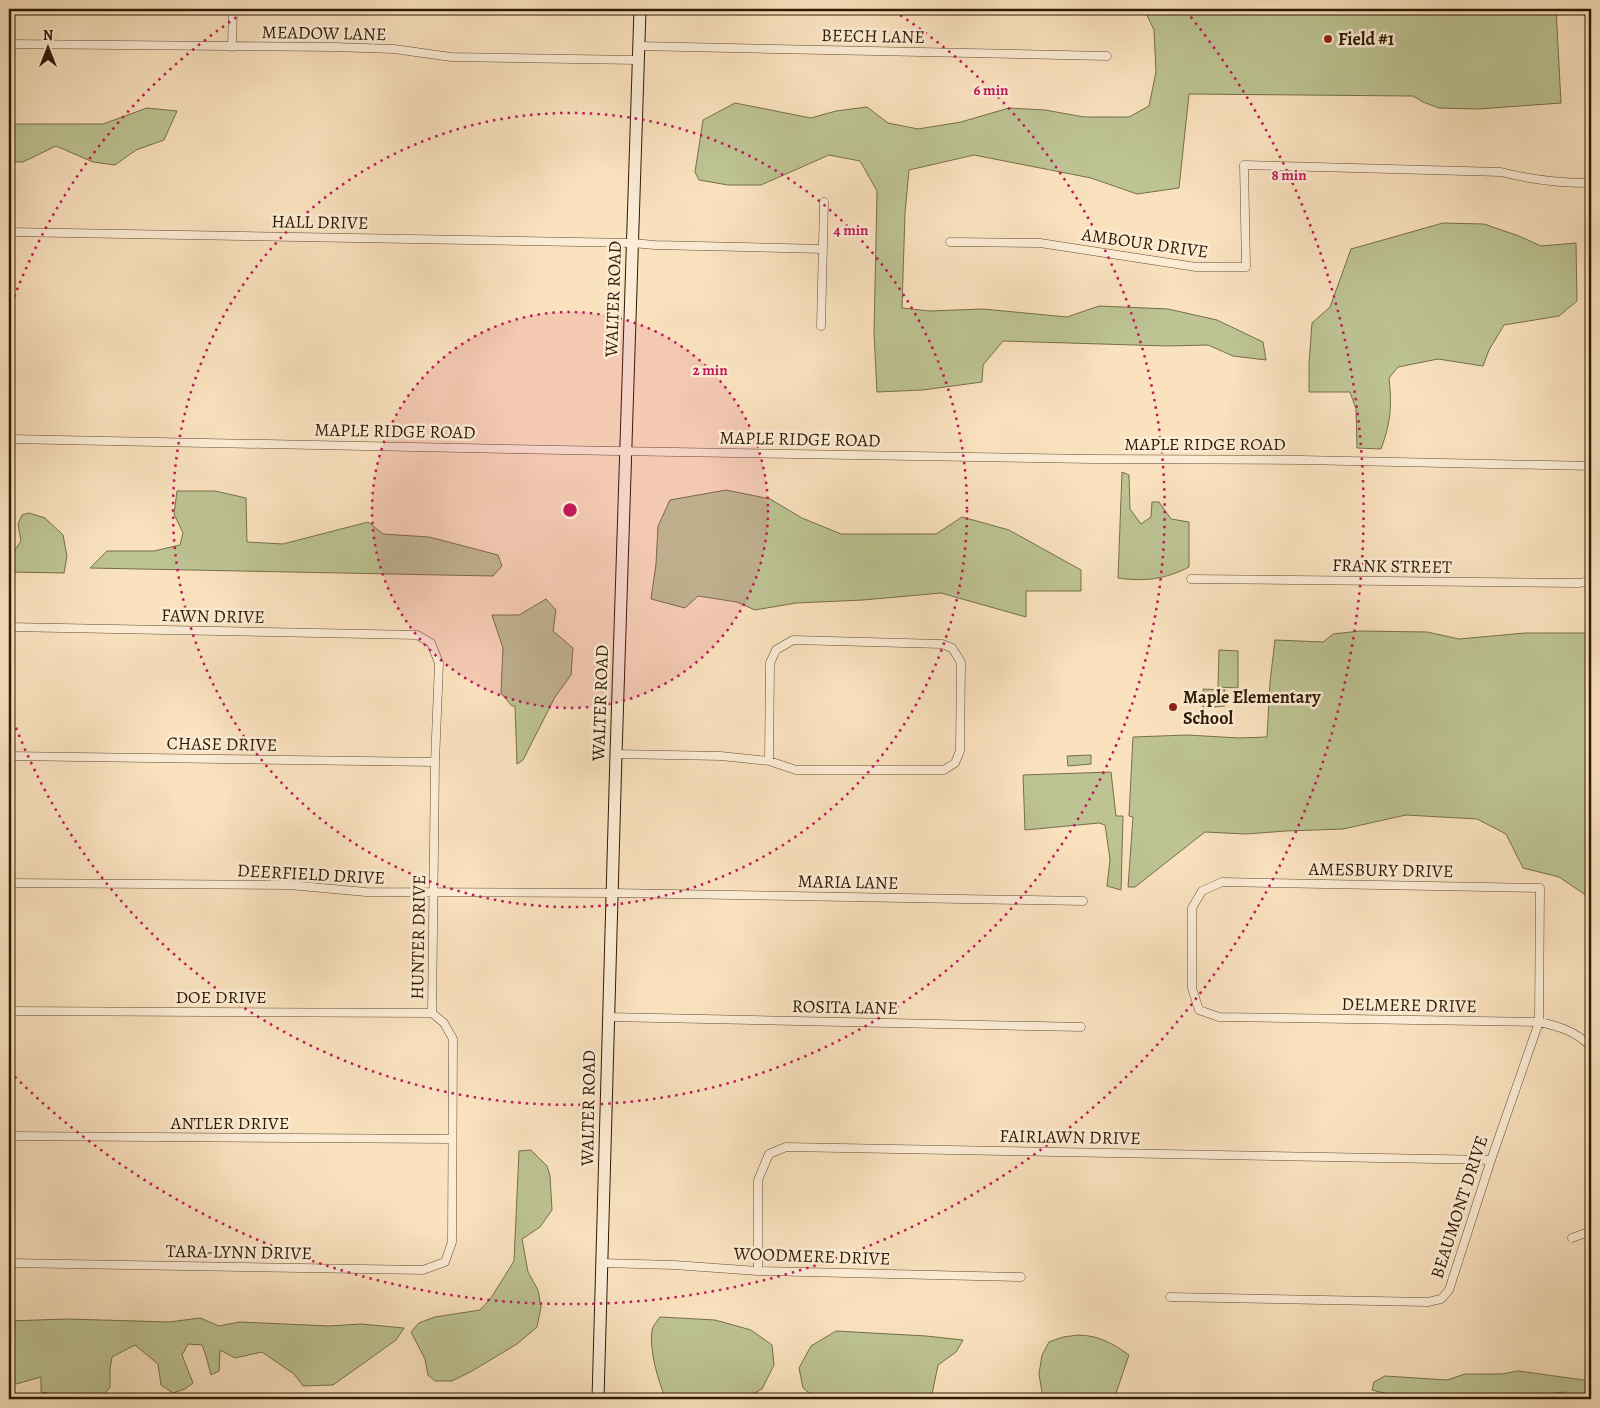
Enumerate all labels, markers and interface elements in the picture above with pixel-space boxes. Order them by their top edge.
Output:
street label: MEADOW LANE [261,20,387,46]
north arrow [22,22,72,72]
street label: BEECH LANE [821,23,925,49]
text: N [43,26,53,45]
place label: Field #1 [1338,27,1395,51]
marker: Field #1 [1322,33,1334,45]
text: 6 min [974,80,1009,100]
text: 8 min [1271,165,1307,185]
street label: HALL DRIVE [271,209,369,235]
text: 4 min [833,220,869,240]
street label: AMBOUR DRIVE [1079,222,1210,264]
street label: WALTER ROAD [599,240,627,358]
text: 2 min [692,360,728,380]
street label: MAPLE RIDGE ROAD [314,418,476,444]
street label: MAPLE RIDGE ROAD [719,426,881,452]
street label: MAPLE RIDGE ROAD [1124,432,1286,456]
centre of rings [561,501,579,519]
street label: FRANK STREET [1332,553,1452,579]
street label: FAWN DRIVE [161,603,265,629]
street label: WALTER ROAD [586,644,614,762]
place label: Maple Elementary School [1183,685,1321,730]
marker: Maple Elementary School [1167,701,1179,713]
street label: CHASE DRIVE [166,731,278,757]
street label: AMESBURY DRIVE [1307,857,1454,883]
street label: DEERFIELD DRIVE [236,858,386,890]
street label: MARIA LANE [797,869,899,895]
street label: HUNTER DRIVE [405,874,431,1000]
street label: DOE DRIVE [175,985,267,1009]
street label: DELMERE DRIVE [1341,992,1477,1018]
street label: ROSITA LANE [792,994,898,1020]
street label: WALTER ROAD [575,1050,601,1167]
street label: ANTLER DRIVE [170,1111,289,1135]
street label: FAIRLAWN DRIVE [999,1124,1141,1150]
street label: BEAUMONT DRIVE [1425,1132,1493,1282]
street label: TARA-LYNN DRIVE [166,1239,312,1265]
street label: WOODMERE DRIVE [732,1241,891,1271]

